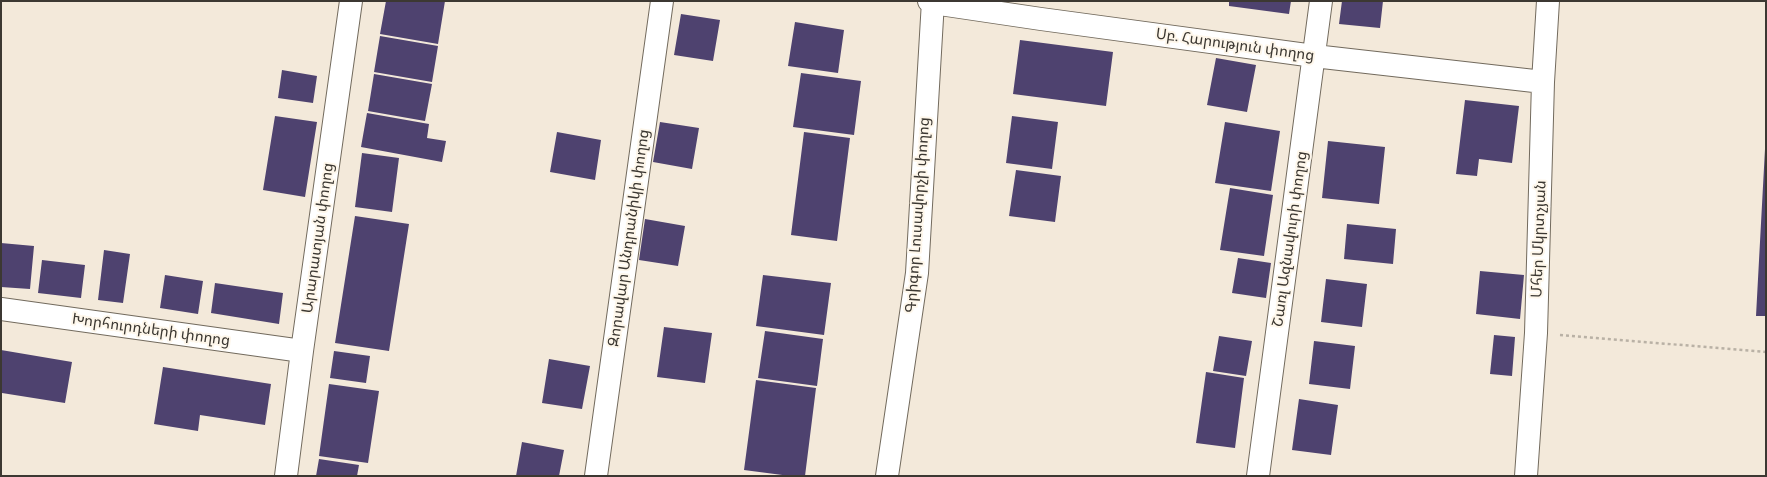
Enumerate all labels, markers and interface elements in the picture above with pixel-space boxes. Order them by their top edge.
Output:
street label: Սբ. Հարություն փողոց [1155,25,1315,65]
street label: Գրիգոր Լուսավորչի փողոց [902,117,934,313]
street label: Զորավար Անդրանիկի փողոց [605,128,653,348]
street label: Շառլ Ազնավուրի փողոց [1269,150,1311,328]
street label: Արարատյան փողոց [299,162,337,314]
street label: Մհեր Մկրտչյան [1528,180,1550,298]
street label: Խորհուրդների փողոց [71,310,231,350]

